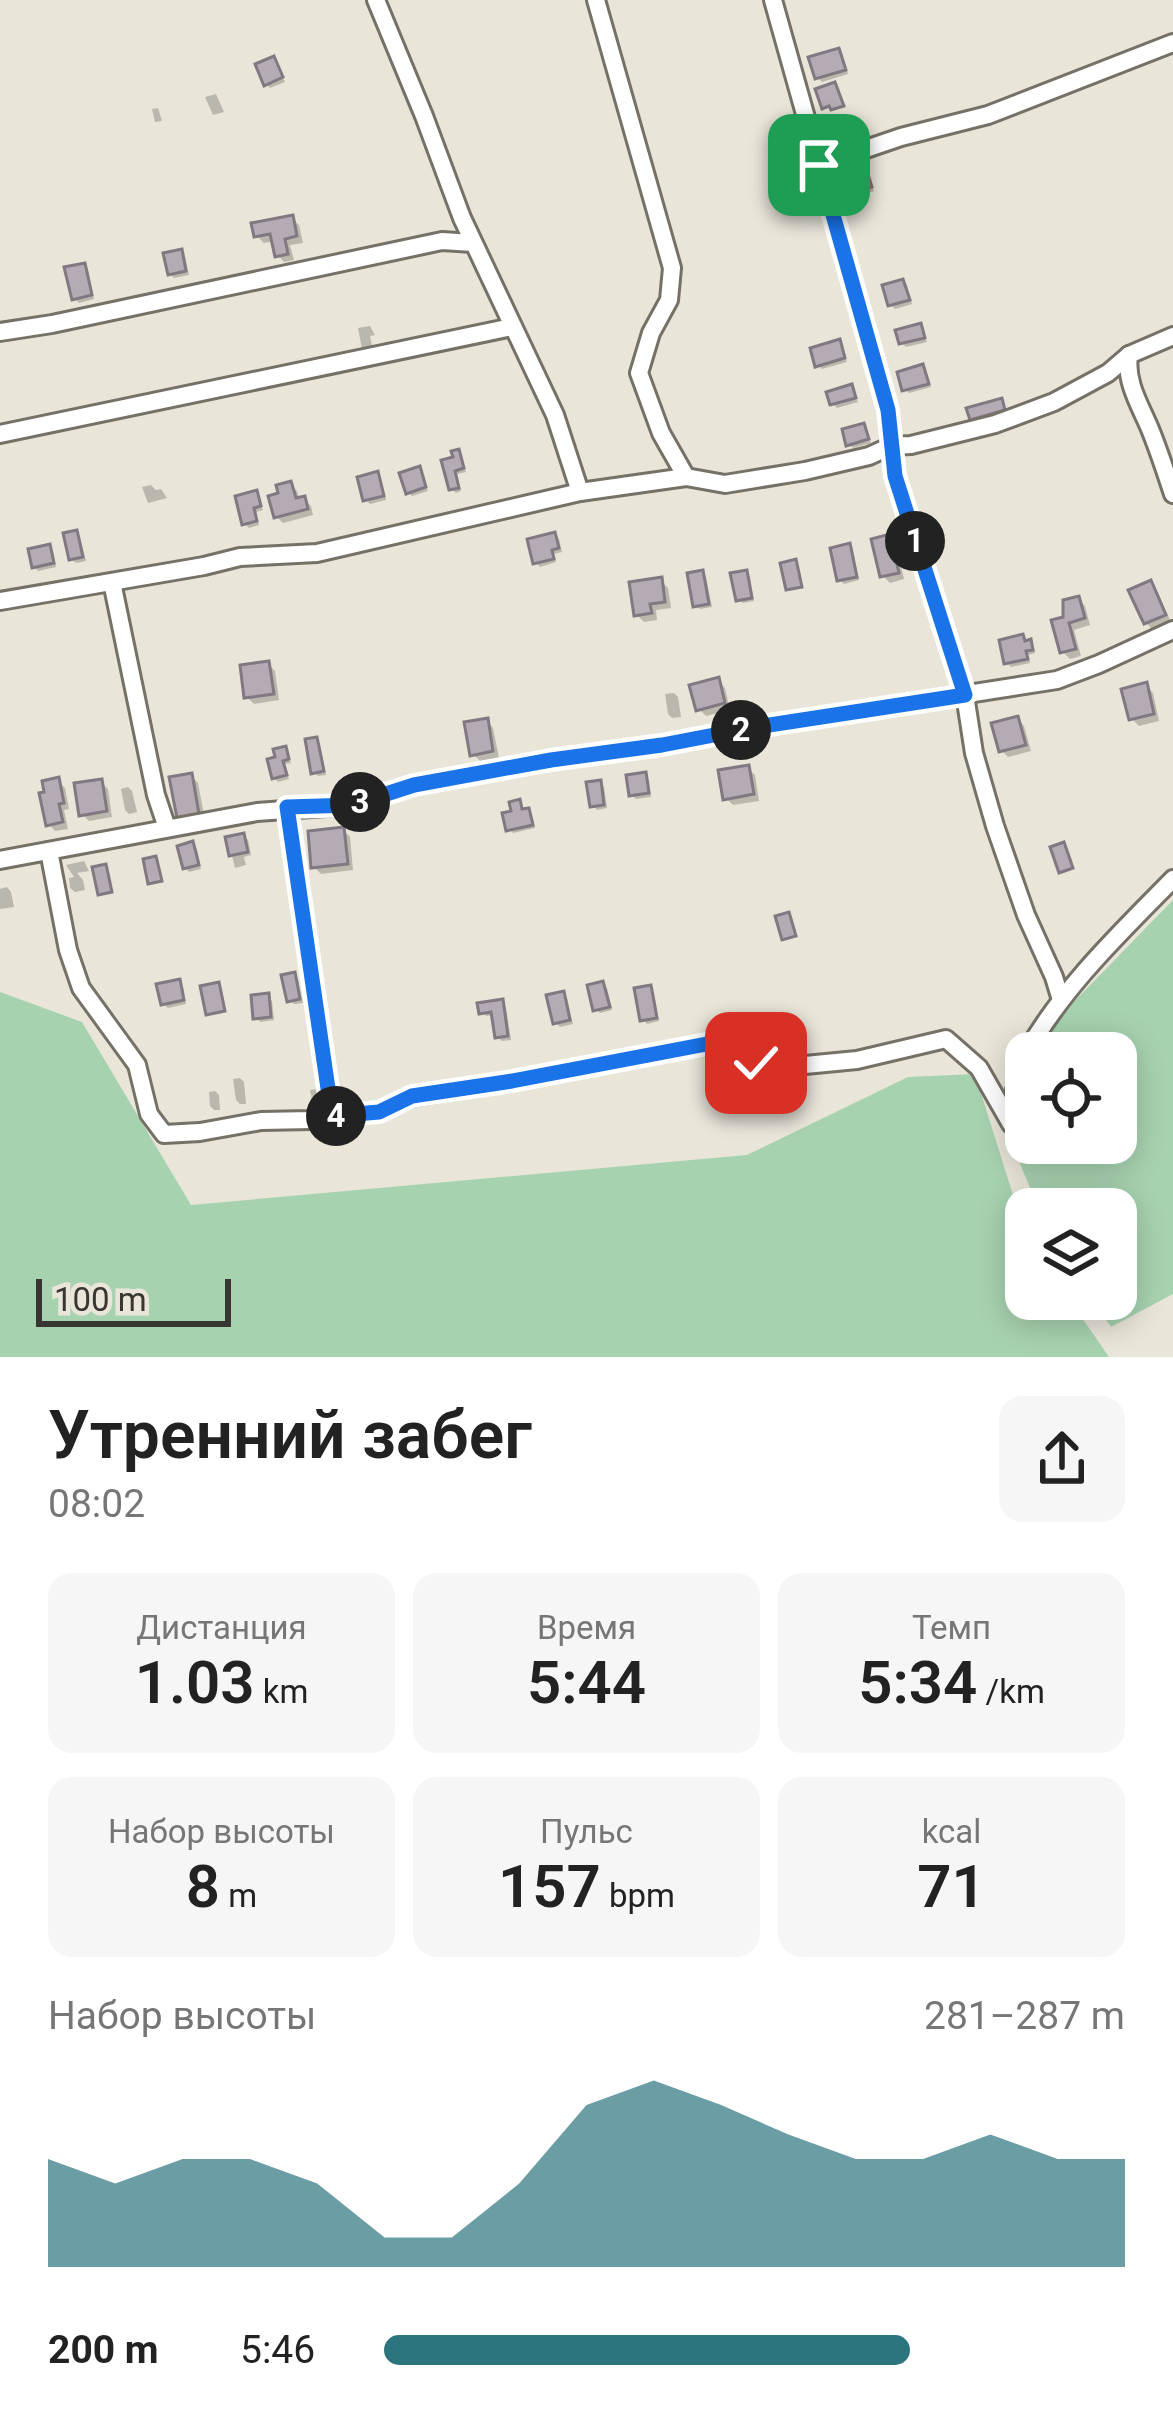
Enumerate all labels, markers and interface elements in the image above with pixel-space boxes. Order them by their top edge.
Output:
pin [768,114,870,216]
icon: arrive [786,132,852,198]
pin: 1 [885,511,945,571]
text: 1 [906,521,924,560]
pin: 2 [711,700,771,760]
text: 2 [732,710,750,749]
pin: 3 [330,772,390,832]
text: 3 [351,782,369,821]
pin [705,1012,807,1114]
icon: check [723,1030,789,1096]
map controls [1005,1032,1137,1320]
button: locate [1005,1032,1137,1164]
pin: 4 [306,1086,366,1146]
text: 4 [327,1096,345,1135]
button: layers [1005,1188,1137,1320]
scale bar [36,1273,231,1326]
text: 100 m [54,1280,147,1319]
button: share [999,1396,1125,1522]
text: Утренний забег [48,1397,532,1474]
text: 08:02 [48,1481,145,1527]
text: Дистанция [136,1608,307,1647]
text: Время [537,1608,636,1647]
text: Темп [912,1608,991,1647]
text: 1.03 [135,1647,255,1718]
text: 5:44 [527,1647,646,1718]
text: 5:34 [858,1647,977,1718]
text: km [255,1672,308,1711]
text: /km [977,1672,1045,1711]
text: Набор высоты [108,1812,335,1851]
text: Пульс [540,1812,633,1851]
text: kcal [922,1812,981,1851]
text: 8 [186,1851,220,1922]
text: 157 [498,1851,601,1922]
text: 71 [917,1851,986,1922]
text: m [220,1876,257,1915]
text: bpm [601,1876,675,1915]
text: Набор высоты [48,1993,316,2039]
text: 281–287 m [924,1993,1125,2039]
text: 200 m [48,2327,159,2373]
text: 5:46 [240,2327,315,2373]

